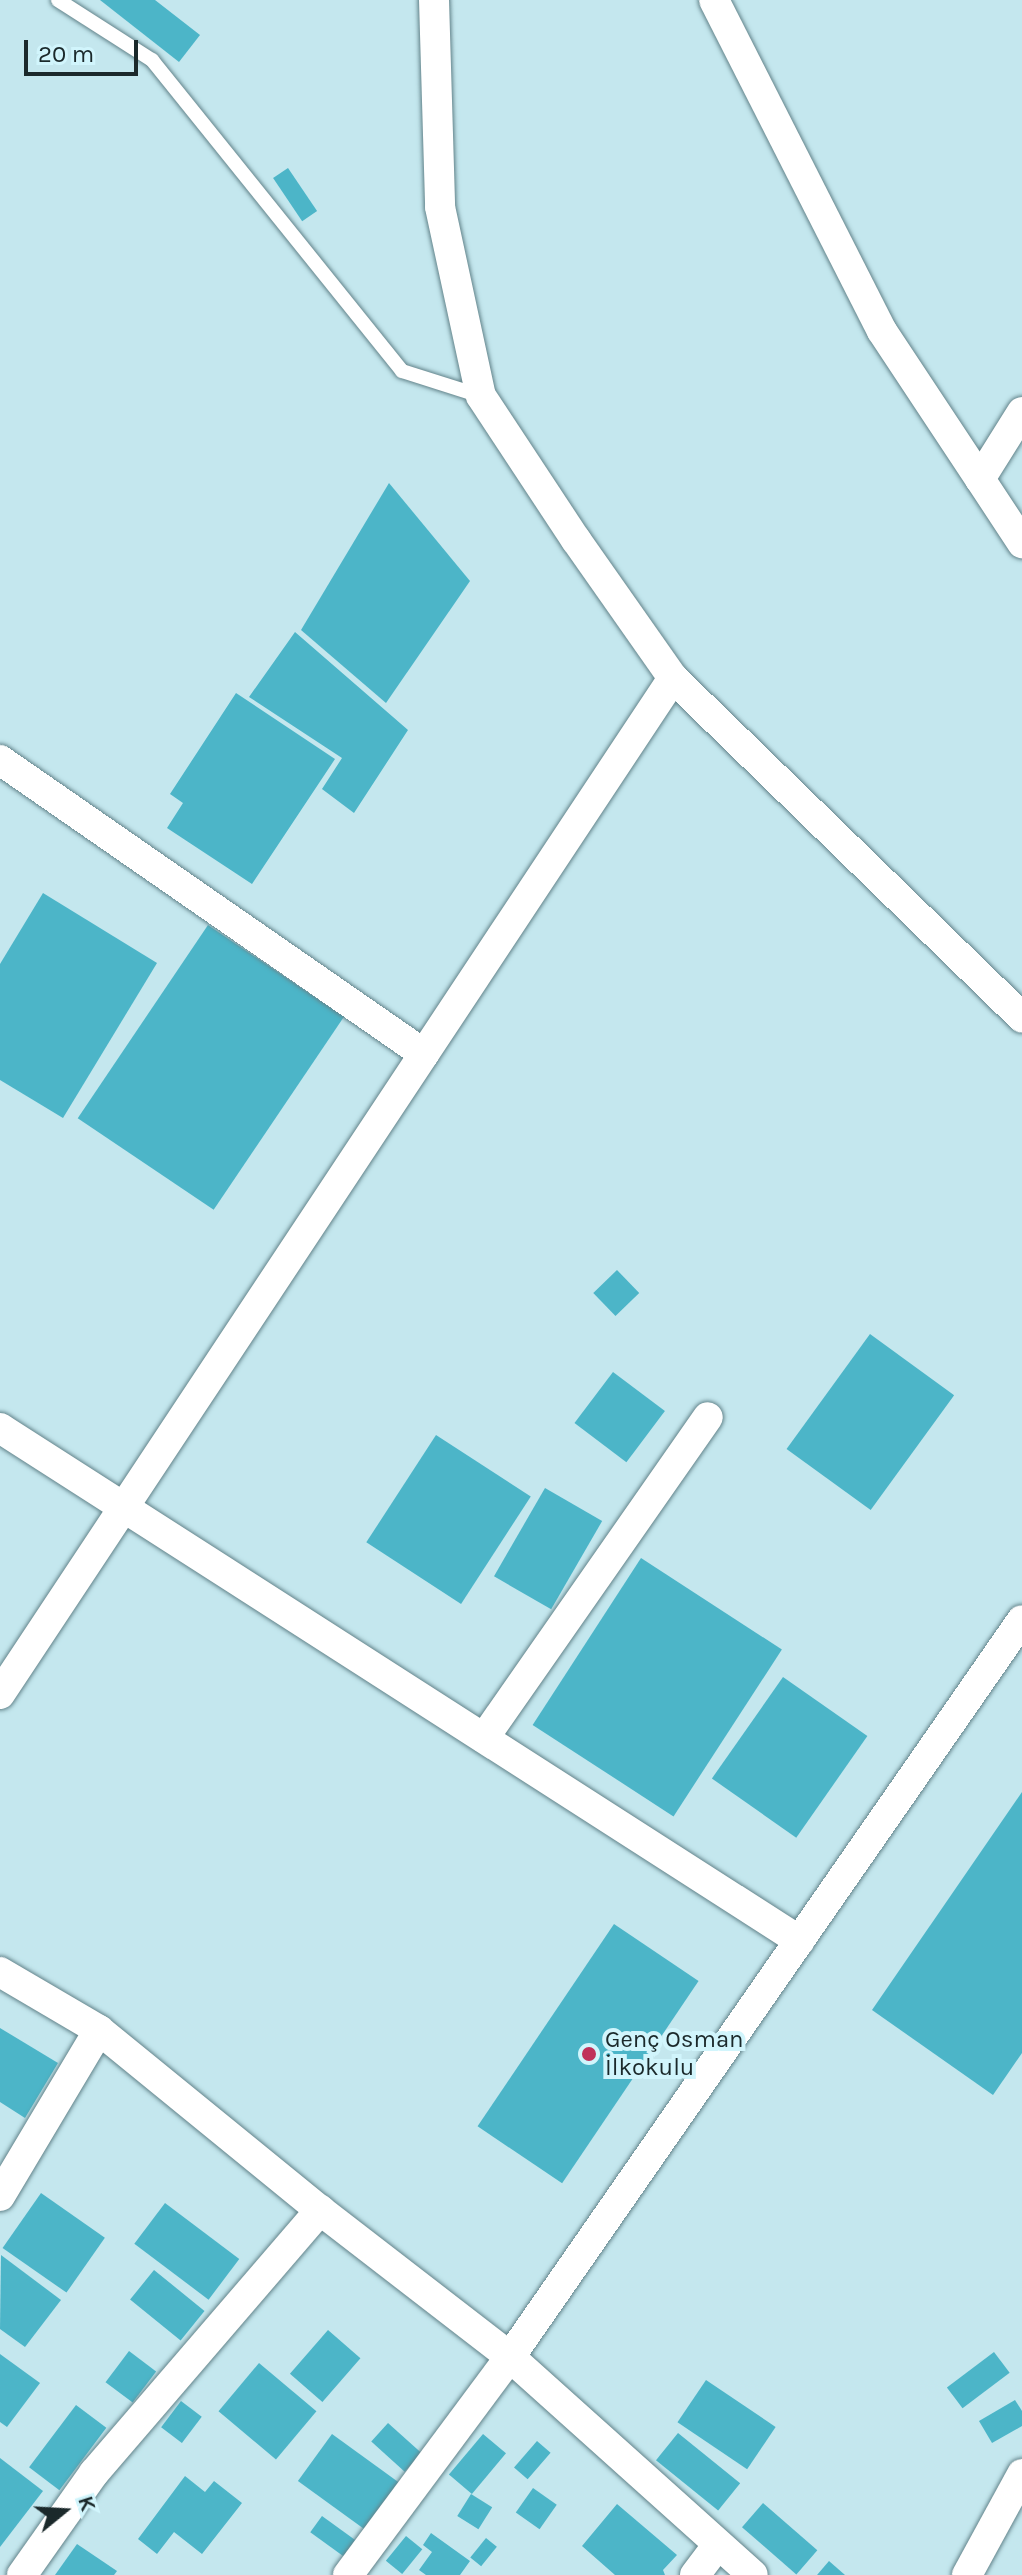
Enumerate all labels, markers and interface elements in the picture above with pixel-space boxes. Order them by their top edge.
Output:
scale bar [28,24,142,74]
text: 20 m [38,40,94,68]
place label: Genç Osman İlkokulu [605,2026,744,2082]
marker: Genç Osman İlkokulu [580,2045,598,2063]
north arrow [24,2471,104,2551]
text: K [72,2493,101,2514]

